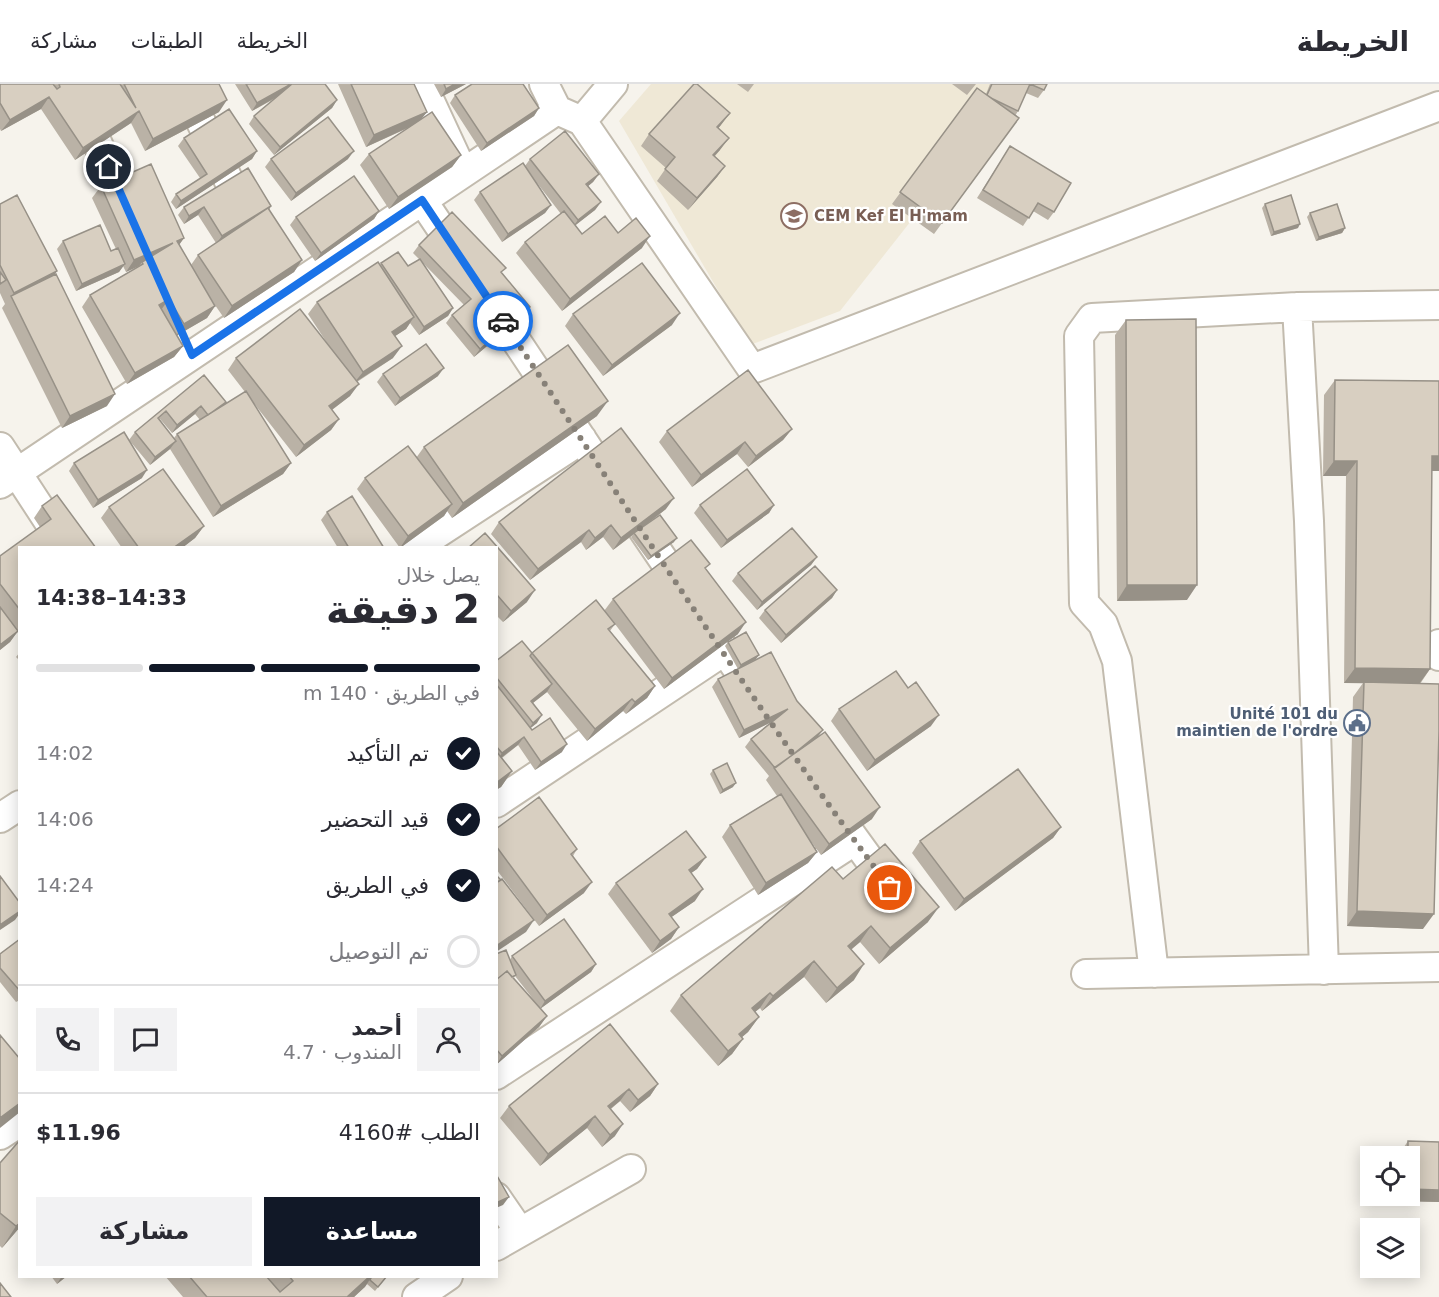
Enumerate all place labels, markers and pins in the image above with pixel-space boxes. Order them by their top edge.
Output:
pin [83,141,134,192]
school or university icon: CEM Kef El H'mam [779,201,809,231]
place label: CEM Kef El H'mam [814,207,968,225]
place label: Unité 101 du maintien de l'ordre [1176,705,1338,740]
public building icon: Unité 101 du maintien de l'ordre [1342,708,1372,738]
pin [864,862,915,913]

